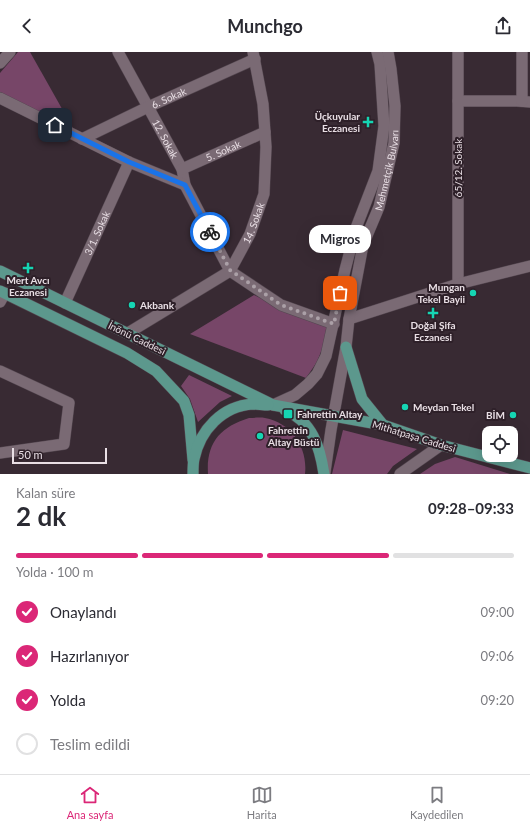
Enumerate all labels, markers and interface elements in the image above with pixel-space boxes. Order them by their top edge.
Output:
icon: back [16,15,38,37]
text: Munchgo [227,15,303,37]
icon: share [492,15,514,37]
street label: 6. Sokak [149,84,189,111]
pin [38,108,72,142]
place label: Üçkuyular Eczanesi [315,110,360,134]
icon: home [44,114,66,136]
street label: 12. Sokak [150,117,181,161]
marker: Üçkuyular Eczanesi [363,117,373,127]
street label: Mehmetçik Bulvarı [372,130,400,212]
street label: 5. Sokak [204,137,243,164]
street label: 65/12. Sokak [452,138,464,197]
street label: 14. Sokak [240,200,267,246]
street label: 3/1. Sokak [82,208,112,257]
courier [190,212,230,252]
icon: bike [199,221,221,243]
callout: Migros [309,225,371,253]
text: Migros [320,231,360,247]
marker: Mert Avcı Eczanesi [23,263,33,273]
place label: Mert Avcı Eczanesi [6,274,50,298]
pin [323,276,357,310]
place label: Mungan Tekel Bayii [418,281,465,305]
icon: bag [329,282,351,304]
marker: Mungan Tekel Bayii [468,288,478,298]
place label: Akbank [139,299,175,311]
marker: Akbank [127,300,137,310]
marker: Doğal Şifa Eczanesi [428,308,438,318]
street label: İnönü Caddesi [106,319,168,357]
place label: Doğal Şifa Eczanesi [410,319,456,343]
place label: Meydan Tekel [413,401,474,413]
marker: Meydan Tekel [400,402,410,412]
marker: Fahrettin Altay [282,408,294,420]
place label: Fahrettin Altay [297,408,363,420]
place label: BİM [486,409,505,421]
marker: BİM [508,410,518,420]
street label: Mithatpaşa Caddesi [371,418,457,454]
place label: Fahrettin Altay Büstü [267,424,320,448]
map controls [482,426,518,462]
button: locate [482,426,518,462]
marker: Fahrettin Altay Büstü [255,431,265,441]
scale bar [12,446,107,465]
text: 50 m [18,448,43,461]
text: Kalan süre [16,485,75,501]
text: 09:28–09:33 [428,499,514,517]
text: 2 dk [16,500,66,532]
text: Yolda · 100 m [16,564,94,580]
icon: check [16,601,38,623]
text: Onaylandı [50,603,117,621]
text: 09:00 [481,604,514,620]
icon: check [16,645,38,667]
text: Hazırlanıyor [50,647,129,665]
text: 09:06 [481,648,514,664]
icon: check [16,689,38,711]
text: Yolda [50,691,86,709]
text: 09:20 [481,692,514,708]
text: Teslim edildi [50,735,130,753]
tab: Ana sayfa [67,784,114,821]
tab: Harita [247,784,277,821]
tab: Kaydedilen [410,784,463,821]

